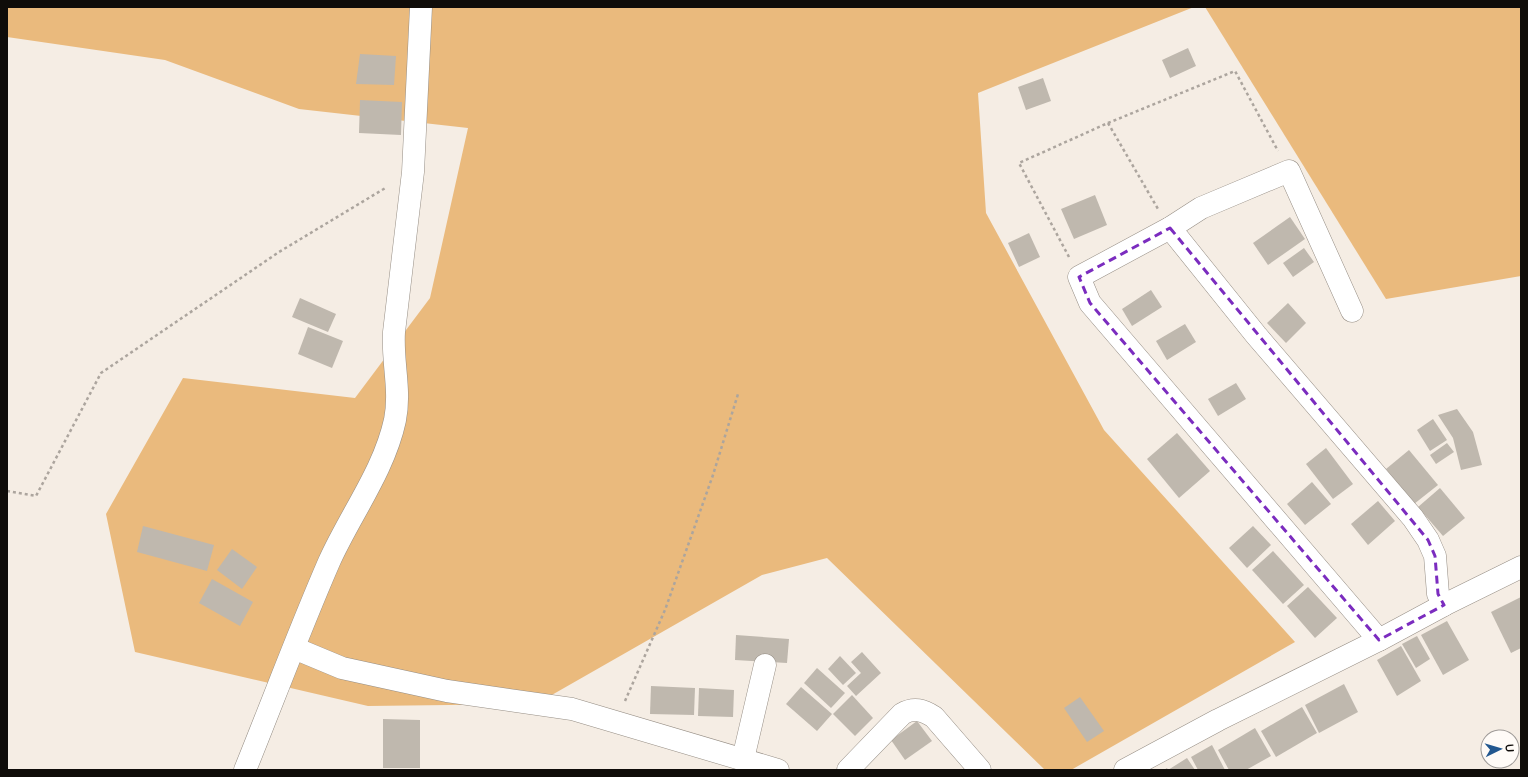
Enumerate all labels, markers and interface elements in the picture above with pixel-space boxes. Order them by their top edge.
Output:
north arrow [1480,729,1520,769]
text: U [1503,743,1516,753]

